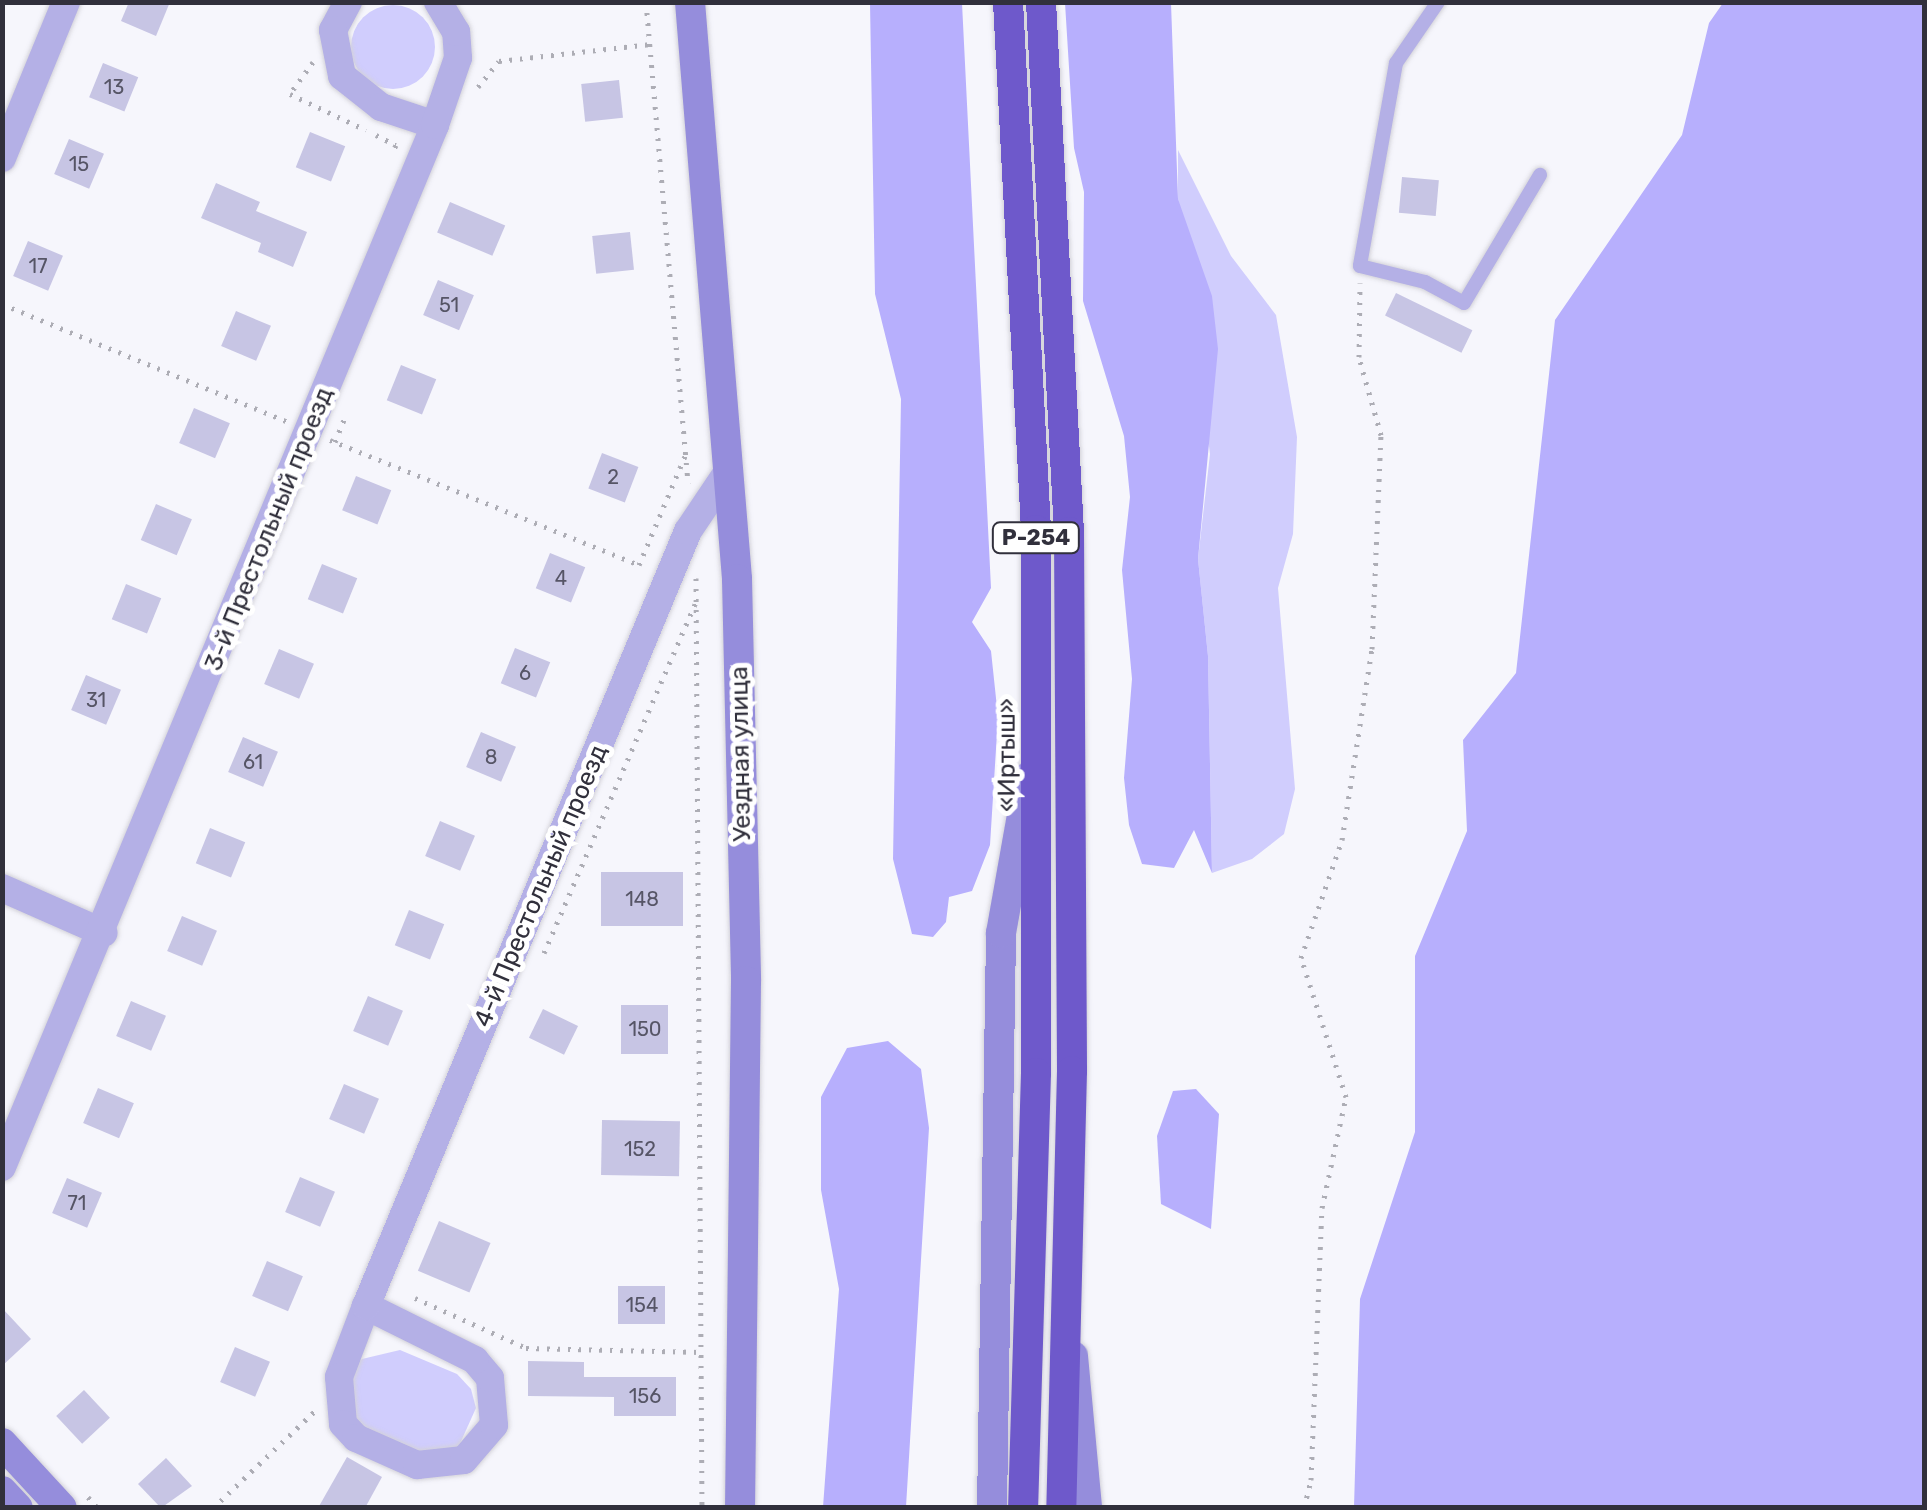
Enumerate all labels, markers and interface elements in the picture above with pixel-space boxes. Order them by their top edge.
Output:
house number: 13 [104,75,124,99]
house number: 15 [69,152,89,176]
house number: 17 [29,254,47,278]
house number: 51 [439,293,459,317]
street label: 3-й Престольный проезд [198,383,340,675]
house number: 2 [607,465,619,489]
road number: Р-254 [991,521,1081,555]
house number: 4 [555,566,567,590]
house number: 6 [519,661,531,685]
street label: Уездная улица [724,666,758,842]
house number: 31 [86,688,106,712]
street label: «Иртыш» [992,698,1022,812]
street label: 4-й Престольный проезд [468,740,614,1032]
house number: 8 [485,745,497,769]
house number: 61 [243,750,263,774]
house number: 148 [625,887,659,911]
house number: 150 [628,1017,662,1041]
house number: 152 [624,1137,656,1161]
house number: 71 [68,1191,86,1215]
house number: 154 [626,1293,658,1317]
house number: 156 [629,1384,661,1408]

